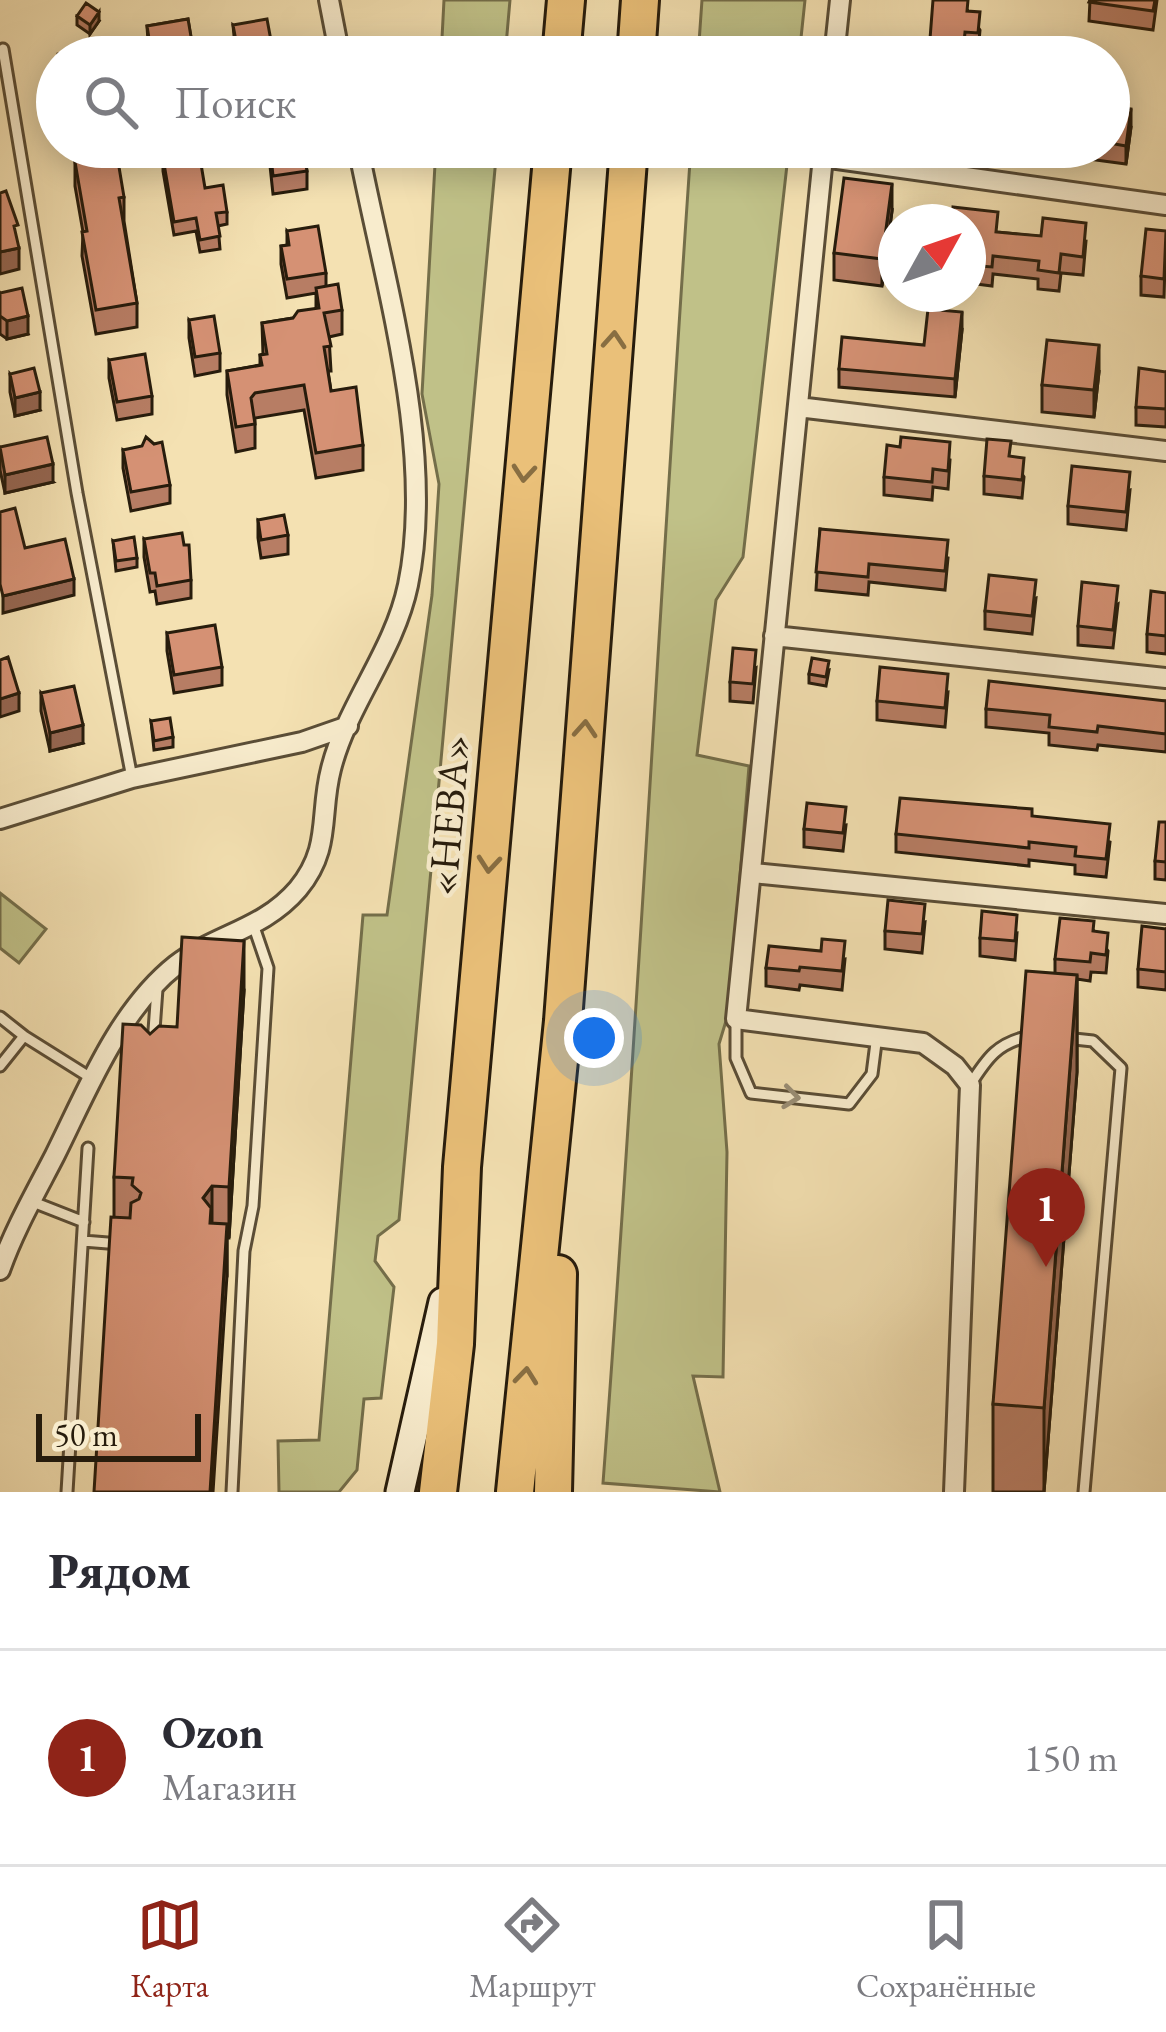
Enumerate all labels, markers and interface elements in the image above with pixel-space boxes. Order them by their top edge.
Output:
search box [36,36,1130,168]
icon: search [78,69,144,135]
text: Поиск [174,73,296,131]
north arrow [878,204,986,312]
one-way arrow [601,330,627,349]
one-way arrow [512,464,537,483]
one-way arrow [572,719,598,738]
street label: «НЕВА» [414,732,483,898]
one-way arrow [477,855,502,874]
your location [564,1008,624,1068]
one-way arrow [781,1084,801,1110]
pin: 1 [1007,1168,1085,1267]
one-way arrow [513,1366,538,1385]
scale bar [36,1408,201,1461]
text: 50 m [54,1413,118,1456]
text: Рядом [48,1537,191,1603]
text: Ozon [162,1703,264,1761]
text: 1 [77,1732,97,1783]
text: 150 m [1024,1732,1118,1783]
text: Магазин [162,1761,297,1812]
tab: Карта [130,1892,209,2007]
tab: Маршрут [469,1892,596,2007]
tab: Сохранённые [856,1892,1036,2007]

